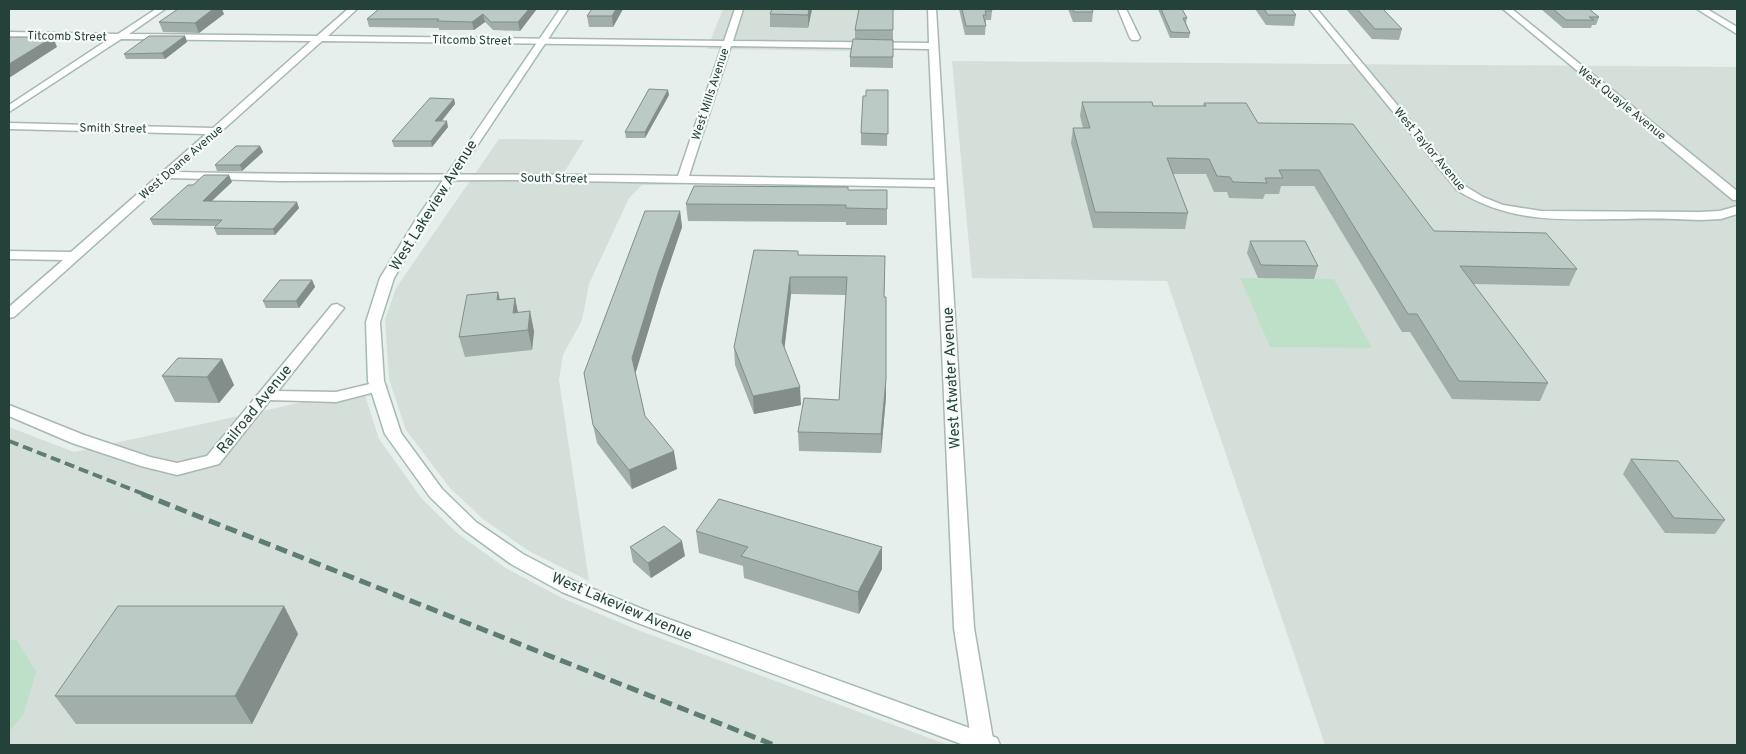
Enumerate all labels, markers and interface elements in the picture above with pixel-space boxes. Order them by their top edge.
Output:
street label: Titcomb Street [27,28,107,46]
street label: Titcomb Street [432,32,512,50]
street label: West Mills Avenue [688,46,733,142]
street label: West Quayle Avenue [1574,63,1669,144]
street label: West Taylor Avenue [1390,105,1469,195]
street label: Smith Street [79,120,147,138]
street label: West Doane Avenue [136,122,227,204]
street label: West Lakeview Avenue [386,137,482,275]
street label: South Street [520,170,588,188]
street label: West Atwater Avenue [939,307,966,449]
street label: Railroad Avenue [213,362,297,458]
street label: West Lakeview Avenue [548,569,695,646]

